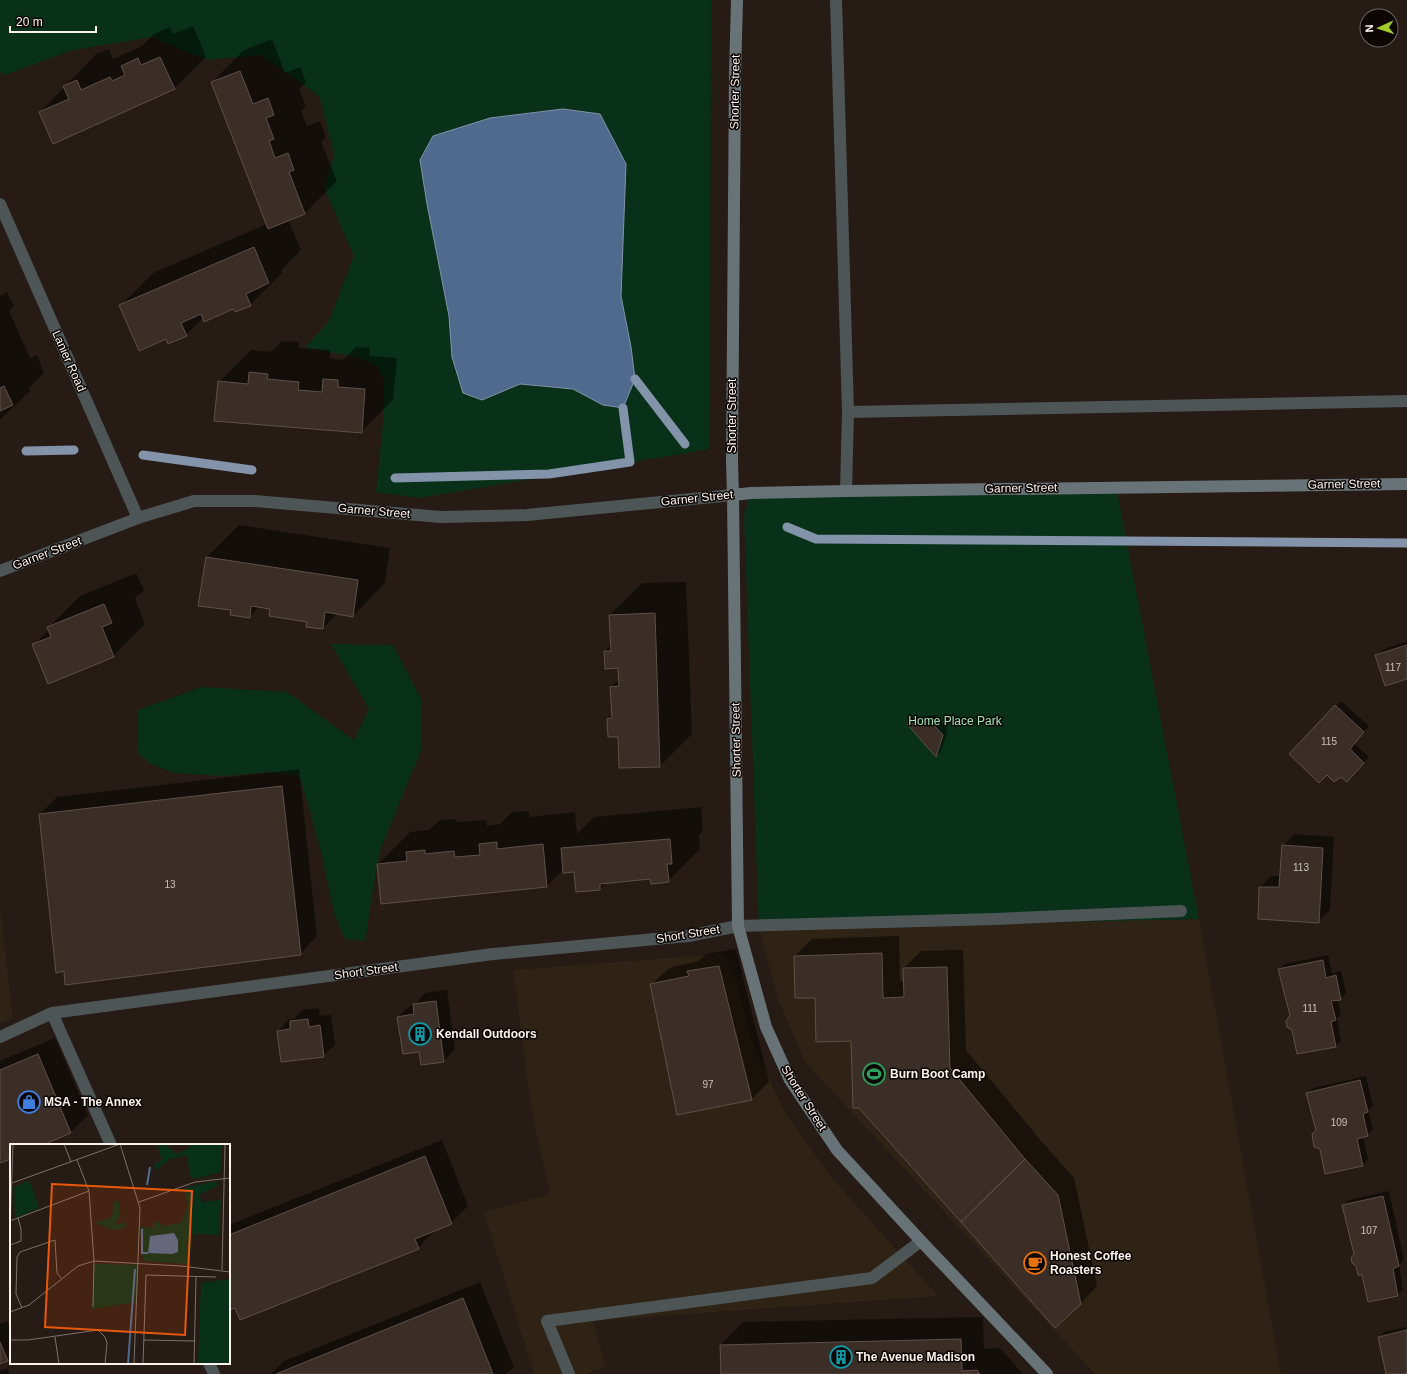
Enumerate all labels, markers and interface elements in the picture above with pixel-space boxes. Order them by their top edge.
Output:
scale bar [10,8,96,34]
north arrow [1359,8,1399,48]
text: 20 m [16,15,43,29]
text: N [1363,24,1375,33]
street label: Shorter Street [727,54,743,129]
street label: Lanier Road [49,328,89,394]
street label: Shorter Street [725,378,739,453]
street label: Garner Street [1308,476,1381,492]
street label: Garner Street [985,480,1058,496]
street label: Garner Street [660,487,735,509]
street label: Garner Street [337,501,411,521]
street label: Garner Street [11,533,84,573]
house number: 117 [1385,662,1401,673]
street label: Shorter Street [728,702,744,777]
park label: Home Place Park [908,714,1003,728]
house number: 115 [1321,736,1337,747]
house number: 113 [1293,862,1309,873]
house number: 13 [164,879,176,890]
street label: Short Street [655,922,721,946]
street label: Short Street [333,960,399,982]
house number: 111 [1302,1003,1318,1014]
building icon: Kendall Outdoors [407,1021,433,1047]
place label: Kendall Outdoors [436,1027,537,1041]
sports icon: Burn Boot Camp [861,1061,887,1087]
street label: Shorter Street [778,1063,830,1134]
place label: Burn Boot Camp [890,1067,985,1081]
house number: 97 [702,1079,714,1090]
shop icon: MSA - The Annex [16,1089,42,1115]
place label: MSA - The Annex [44,1095,142,1109]
house number: 109 [1331,1117,1348,1128]
inset map [10,1144,230,1364]
house number: 107 [1361,1225,1378,1236]
place label: Honest Coffee Roasters [1050,1249,1132,1277]
cafe icon: Honest Coffee Roasters [1022,1250,1048,1276]
building icon: The Avenue Madison [828,1344,854,1370]
place label: The Avenue Madison [856,1350,975,1364]

